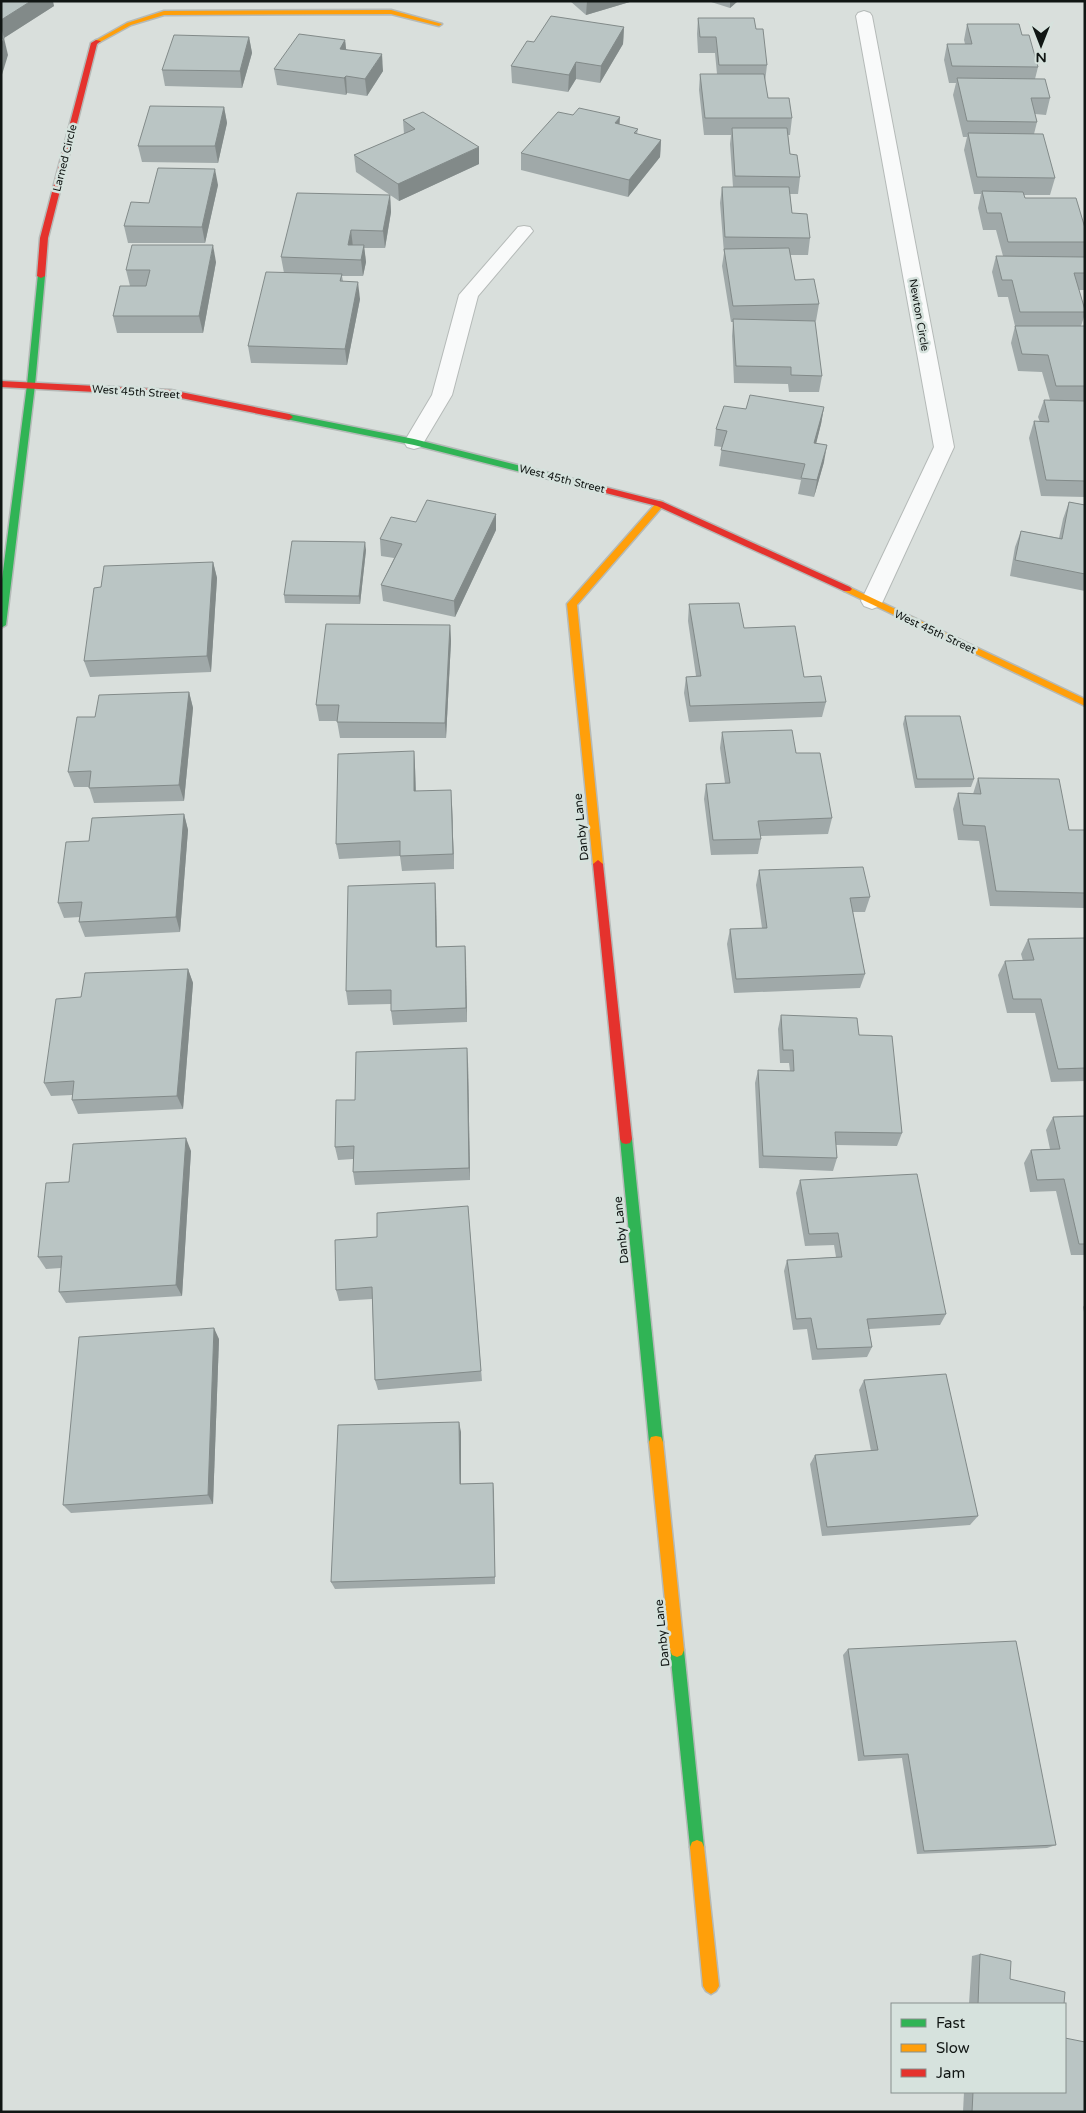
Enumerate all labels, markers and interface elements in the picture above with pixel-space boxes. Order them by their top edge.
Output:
north arrow [1016,20,1066,70]
text: N [1035,49,1047,66]
street label: Larned Circle [50,123,80,193]
street label: Newton Circle [906,278,932,352]
street label: West 45th Street [92,382,180,402]
street label: West 45th Street [518,462,606,496]
street label: West 45th Street [892,607,978,657]
street label: Danby Lane [570,792,592,861]
street label: Danby Lane [610,1195,632,1264]
street label: Danby Lane [651,1598,673,1667]
legend [891,2003,1066,2093]
text: Fast [936,2014,966,2032]
text: Slow [936,2039,970,2057]
text: Jam [936,2064,965,2082]

